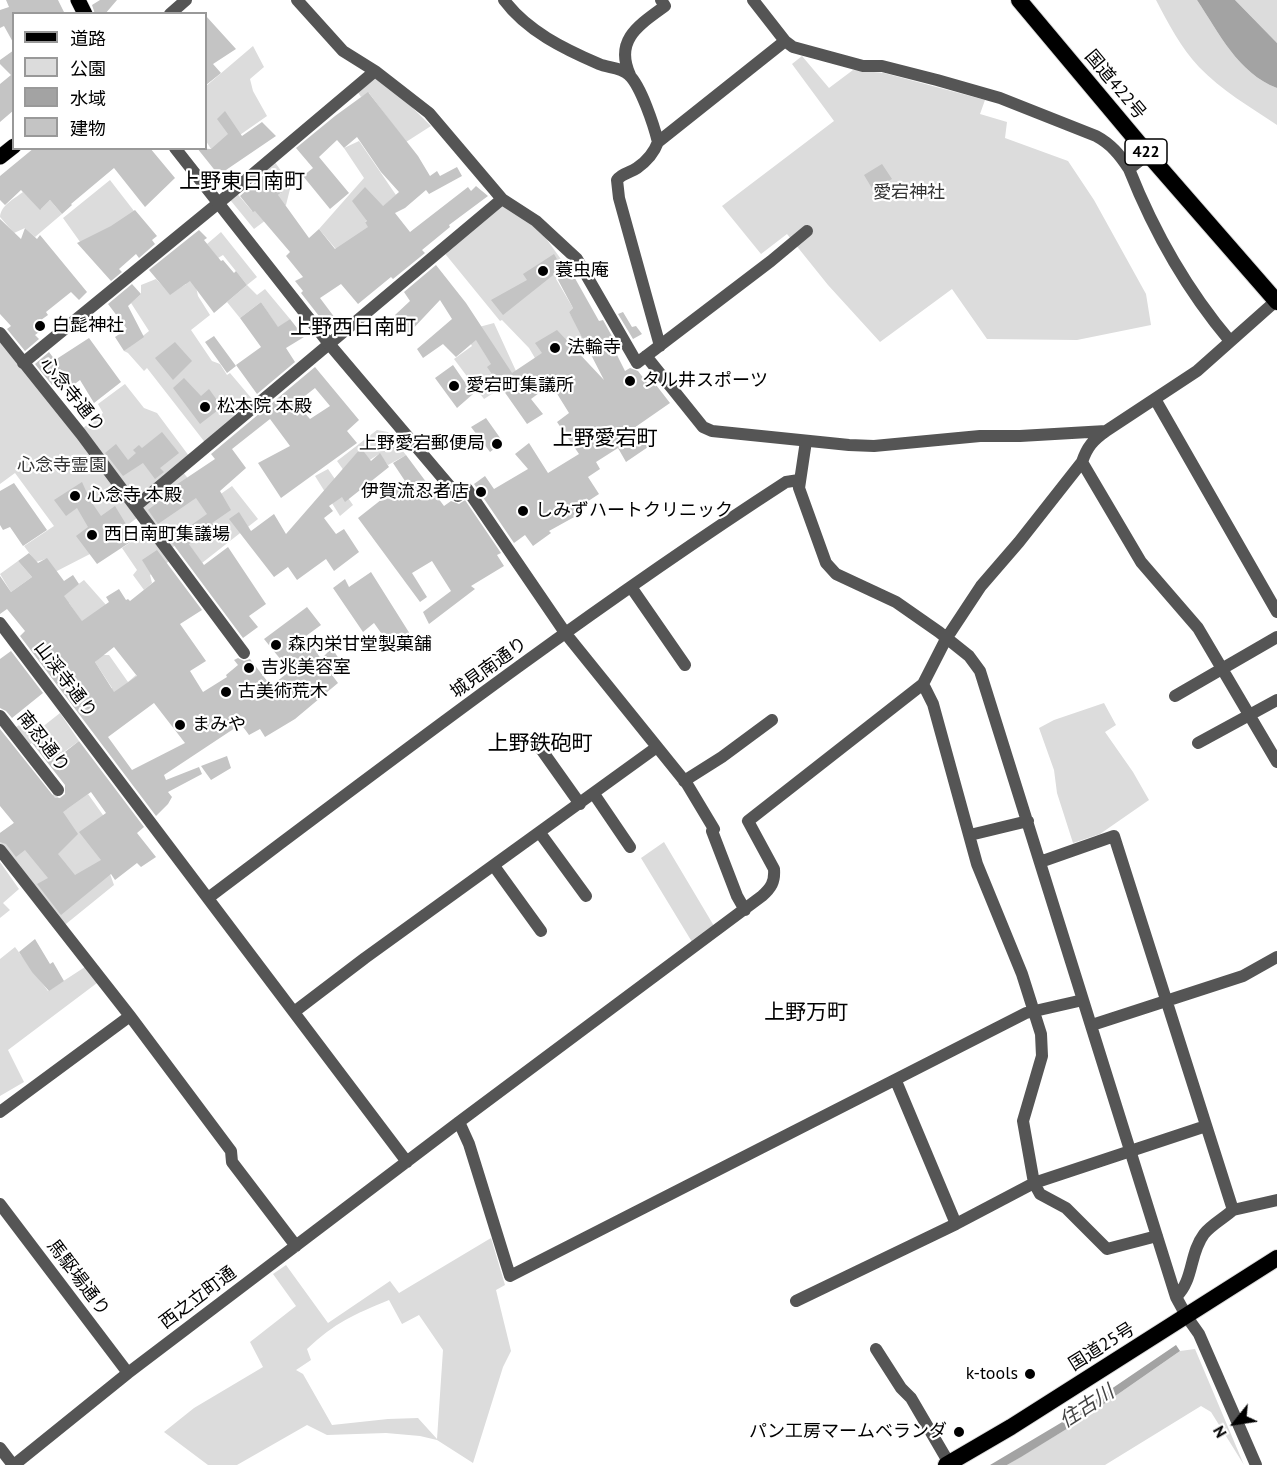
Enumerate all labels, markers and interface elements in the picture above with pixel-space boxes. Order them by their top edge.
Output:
legend [12,12,207,150]
text: 道路 [70,27,106,50]
street label: 国道422号 [1080,46,1150,124]
text: 公園 [70,57,106,80]
text: 水域 [70,87,106,110]
text: 建物 [70,117,106,140]
road number: 422 [1125,139,1167,165]
district label: 上野東日南町 [179,169,305,195]
park label: 愛宕神社 [873,182,945,204]
place label: 蓑虫庵 [555,260,609,282]
marker: 蓑虫庵 [536,264,550,278]
place label: 白髭神社 [52,315,124,337]
district label: 上野西日南町 [290,315,416,341]
marker: 白髭神社 [33,319,47,333]
place label: 法輪寺 [567,337,621,359]
marker: 法輪寺 [548,341,562,355]
street label: 心念寺通り [35,353,109,437]
place label: タル井スポーツ [642,370,768,392]
marker: タル井スポーツ [623,374,637,388]
place label: 愛宕町集議所 [466,375,574,397]
marker: 愛宕町集議所 [447,379,461,393]
place label: 松本院 本殿 [217,396,312,418]
marker: 松本院 本殿 [198,400,212,414]
district label: 上野愛宕町 [553,426,657,452]
place label: 上野愛宕郵便局 [359,433,485,455]
marker: 上野愛宕郵便局 [490,437,504,451]
park label: 心念寺霊園 [17,455,107,477]
place label: 伊賀流忍者店 [361,481,469,503]
place label: 心念寺 本殿 [87,485,182,507]
marker: 伊賀流忍者店 [474,485,488,499]
marker: 心念寺 本殿 [68,489,82,503]
place label: しみずハートクリニック [535,500,733,522]
marker: しみずハートクリニック [516,504,530,518]
place label: 西日南町集議場 [104,524,230,546]
marker: 西日南町集議場 [85,528,99,542]
street label: 城見南通り [446,633,532,703]
place label: 森内栄甘堂製菓舗 [288,634,432,656]
street label: 山渓寺通り [29,638,101,722]
marker: 森内栄甘堂製菓舗 [269,638,283,652]
place label: 吉兆美容室 [261,657,351,679]
marker: 吉兆美容室 [242,661,256,675]
place label: 古美術荒木 [238,681,328,703]
marker: 古美術荒木 [219,685,233,699]
street label: 南忍通り [12,707,74,777]
place label: まみや [192,714,246,736]
marker: まみや [173,718,187,732]
district label: 上野鉄砲町 [488,731,592,757]
district label: 上野万町 [764,1000,848,1026]
street label: 馬駆場通り [42,1236,114,1320]
street label: 西之立町通 [156,1262,240,1334]
street label: 国道25号 [1065,1318,1139,1376]
place label: k-tools [966,1363,1018,1385]
marker: k-tools [1023,1367,1037,1381]
water label: 住古川 [1055,1381,1119,1433]
north arrow [1205,1393,1265,1453]
place label: パン工房マームベランダ [749,1421,947,1443]
text: N [1208,1422,1231,1442]
marker: パン工房マームベランダ [952,1425,966,1439]

